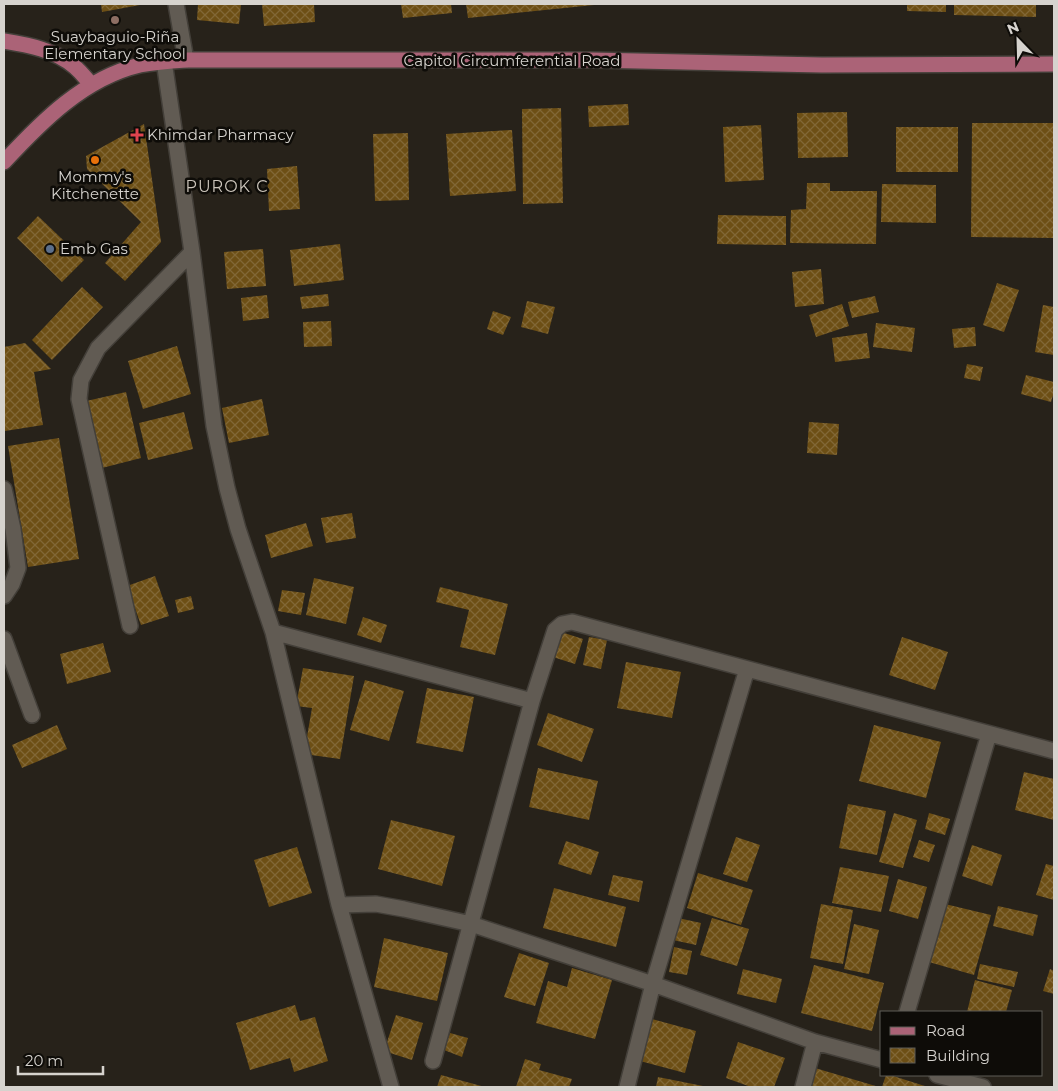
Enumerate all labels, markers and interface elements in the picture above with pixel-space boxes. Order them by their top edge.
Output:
marker: Suaybaguio-Riña Elementary School [109,14,121,26]
north arrow [993,15,1043,65]
text: N [1004,18,1022,39]
place label: Suaybaguio-Riña Elementary School [44,27,186,63]
street label: Capitol Circumferential Road [404,51,620,70]
place label: Khimdar Pharmacy [147,125,295,144]
marker: Khimdar Pharmacy [131,129,143,141]
marker: Mommy's Kitchenette [89,154,101,166]
place label: Mommy's Kitchenette [51,167,139,203]
district label: PUROK C [186,177,268,196]
place label: Emb Gas [60,239,128,258]
marker: Emb Gas [44,243,56,255]
legend [880,1011,1043,1076]
text: Road [926,1021,965,1040]
scale bar [18,1044,102,1076]
text: Building [926,1046,990,1065]
text: 20 m [25,1051,63,1070]

